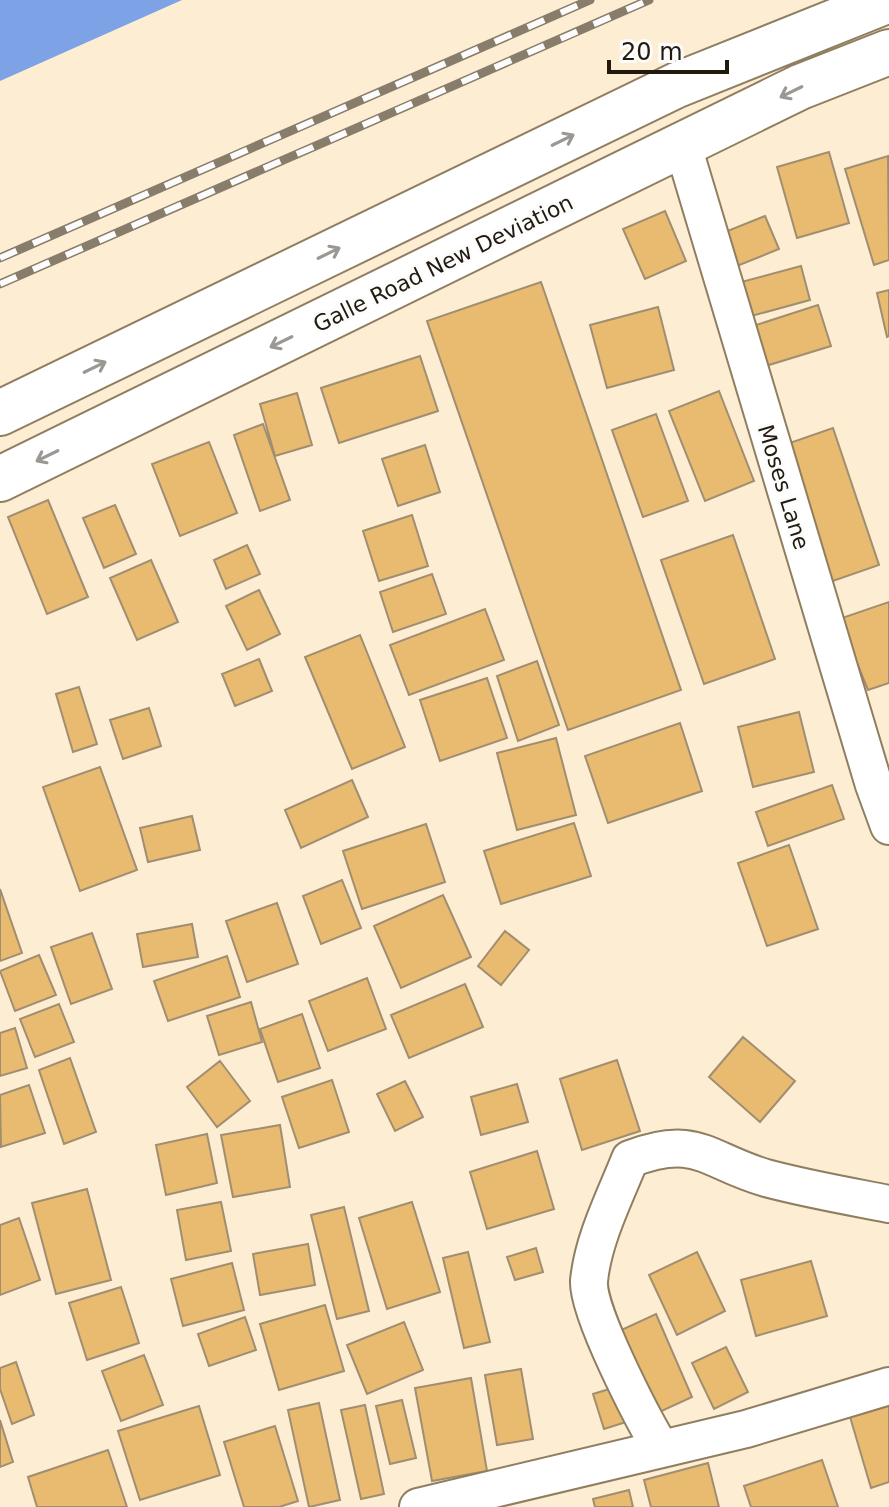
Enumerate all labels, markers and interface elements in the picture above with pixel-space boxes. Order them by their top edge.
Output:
scale bar [609,24,727,74]
text: 20 m [621,38,683,66]
one-way arrow [779,85,803,100]
one-way arrow [551,132,575,147]
street label: Galle Road New Deviation [309,190,577,337]
one-way arrow [317,245,341,261]
one-way arrow [269,335,293,350]
one-way arrow [83,359,107,374]
street label: Moses Lane [753,422,814,553]
one-way arrow [36,449,60,464]

